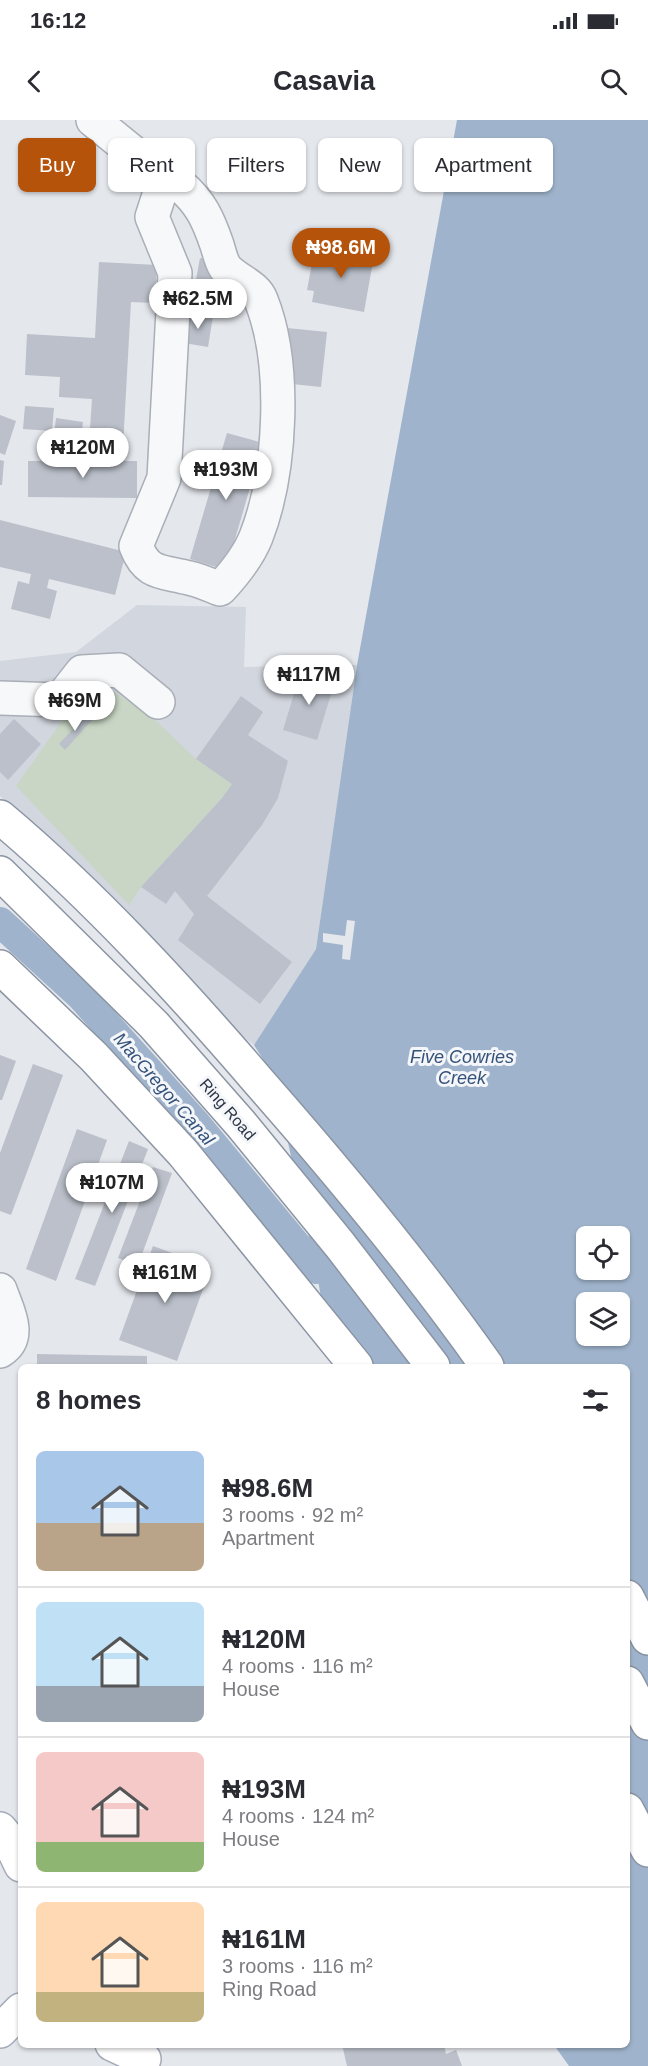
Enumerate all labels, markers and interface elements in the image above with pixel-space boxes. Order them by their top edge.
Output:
text: 16:12 [30,8,86,33]
icon: back [18,65,51,98]
icon: search [597,65,630,98]
text: Casavia [273,66,375,96]
chip: Buy [18,138,96,192]
chip: Rent [108,138,195,192]
chip: Filters [207,138,306,192]
chip: New [318,138,402,192]
chip: Apartment [414,138,553,192]
pin: ₦98.6M [292,228,390,279]
text: ₦98.6M [306,236,376,258]
pin: ₦62.5M [149,279,247,330]
text: ₦62.5M [163,287,233,309]
pin: ₦120M [41,428,125,479]
text: ₦120M [51,436,115,458]
pin: ₦193M [184,450,268,501]
text: ₦193M [194,458,258,480]
pin: ₦117M [267,655,351,706]
text: ₦117M [277,663,341,685]
pin: ₦69M [39,681,111,732]
text: ₦69M [48,689,102,711]
water label: MacGregor Canal [110,1029,219,1150]
water label: Five Cowries Creek [410,1047,514,1088]
street label: Ring Road [196,1075,259,1143]
pin: ₦107M [70,1163,154,1214]
text: ₦107M [80,1171,144,1193]
map controls [576,1226,630,1346]
button: locate [576,1226,630,1280]
pin: ₦161M [123,1253,207,1304]
text: ₦161M [133,1261,197,1283]
button: layers [576,1292,630,1346]
icon: filters [579,1384,612,1417]
text: 8 homes [36,1385,142,1415]
text: ₦98.6M [222,1473,313,1503]
icon: home [84,1475,156,1547]
text: 3 rooms · 92 m² [222,1504,363,1526]
text: Apartment [222,1527,314,1549]
text: ₦120M [222,1624,306,1654]
icon: home [84,1626,156,1698]
text: 4 rooms · 116 m² [222,1655,373,1677]
text: House [222,1678,280,1700]
text: ₦193M [222,1774,306,1804]
icon: home [84,1776,156,1848]
text: 4 rooms · 124 m² [222,1805,374,1827]
text: House [222,1828,280,1850]
text: ₦161M [222,1924,306,1954]
icon: home [84,1926,156,1998]
text: 3 rooms · 116 m² [222,1955,373,1977]
text: Ring Road [222,1978,317,2000]

